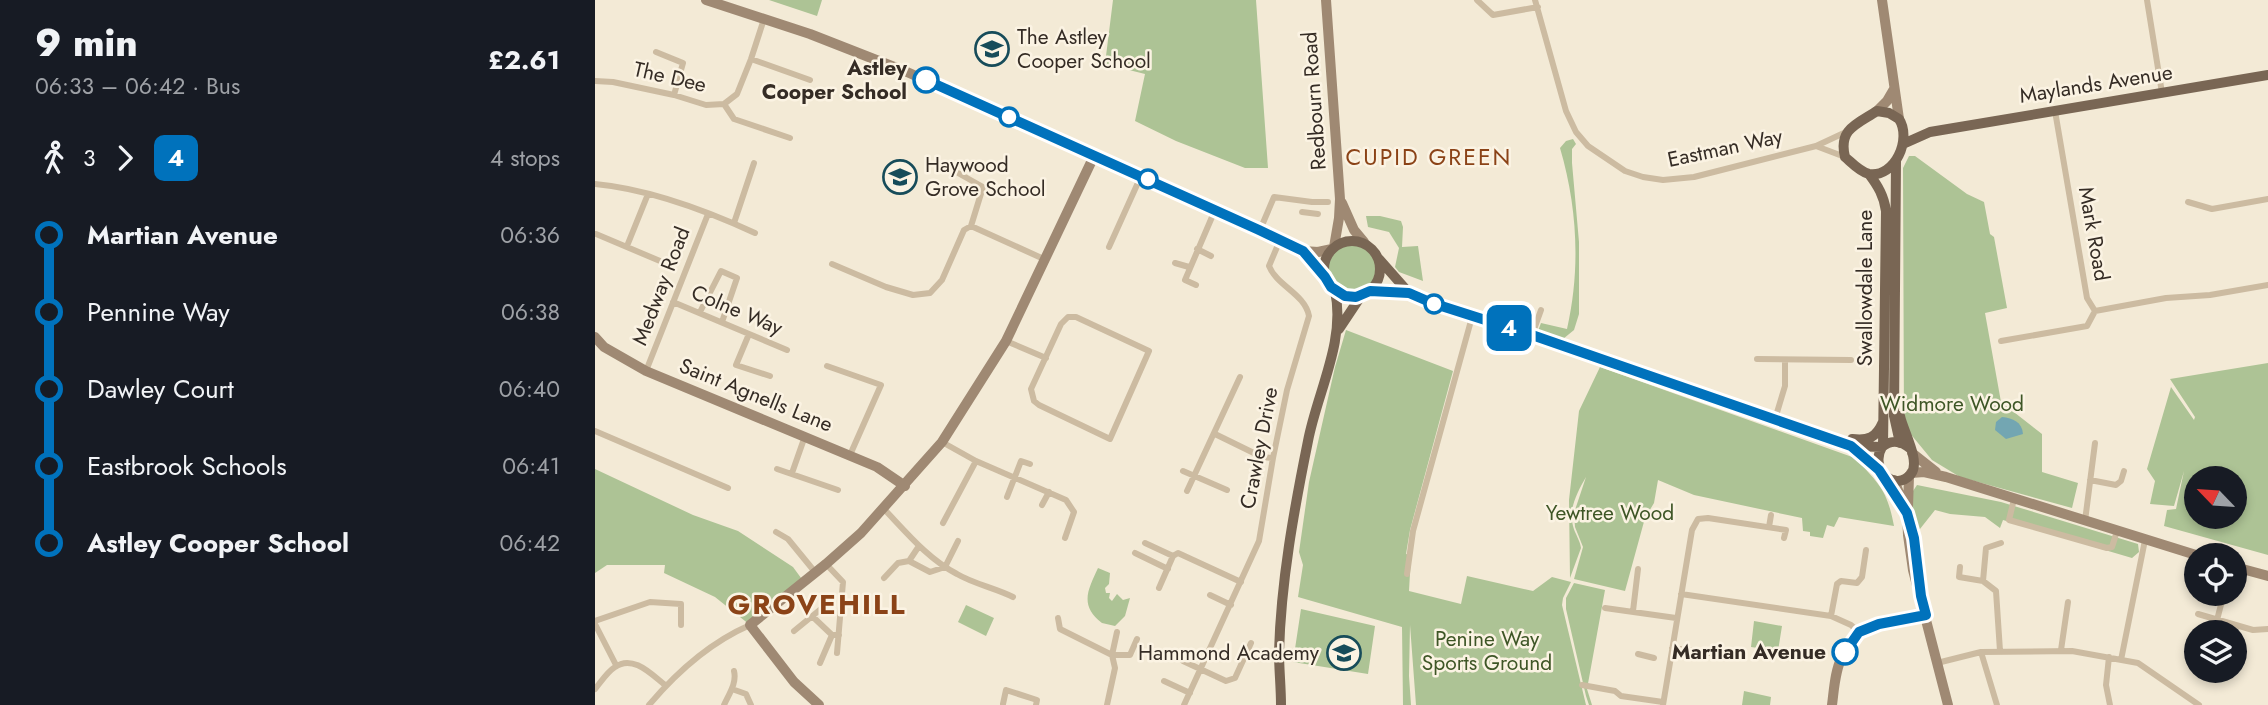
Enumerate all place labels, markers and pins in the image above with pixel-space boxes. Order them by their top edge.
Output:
place label: The Astley Cooper School [1017,22,1151,76]
school or university icon: The Astley Cooper School [973,30,1011,68]
place label: Astley Cooper School [762,53,908,107]
marker: Astley Cooper School [913,67,939,93]
unlabelled marker [999,107,1019,127]
place label: Haywood Grove School [925,150,1046,204]
school or university icon: Haywood Grove School [881,158,919,196]
unlabelled marker [1138,169,1158,189]
unlabelled marker [1424,294,1444,314]
school or university icon: Hammond Academy [1325,634,1363,672]
place label: Martian Avenue [1672,637,1826,667]
place label: Hammond Academy [1138,638,1320,668]
marker: Martian Avenue [1832,639,1858,665]

